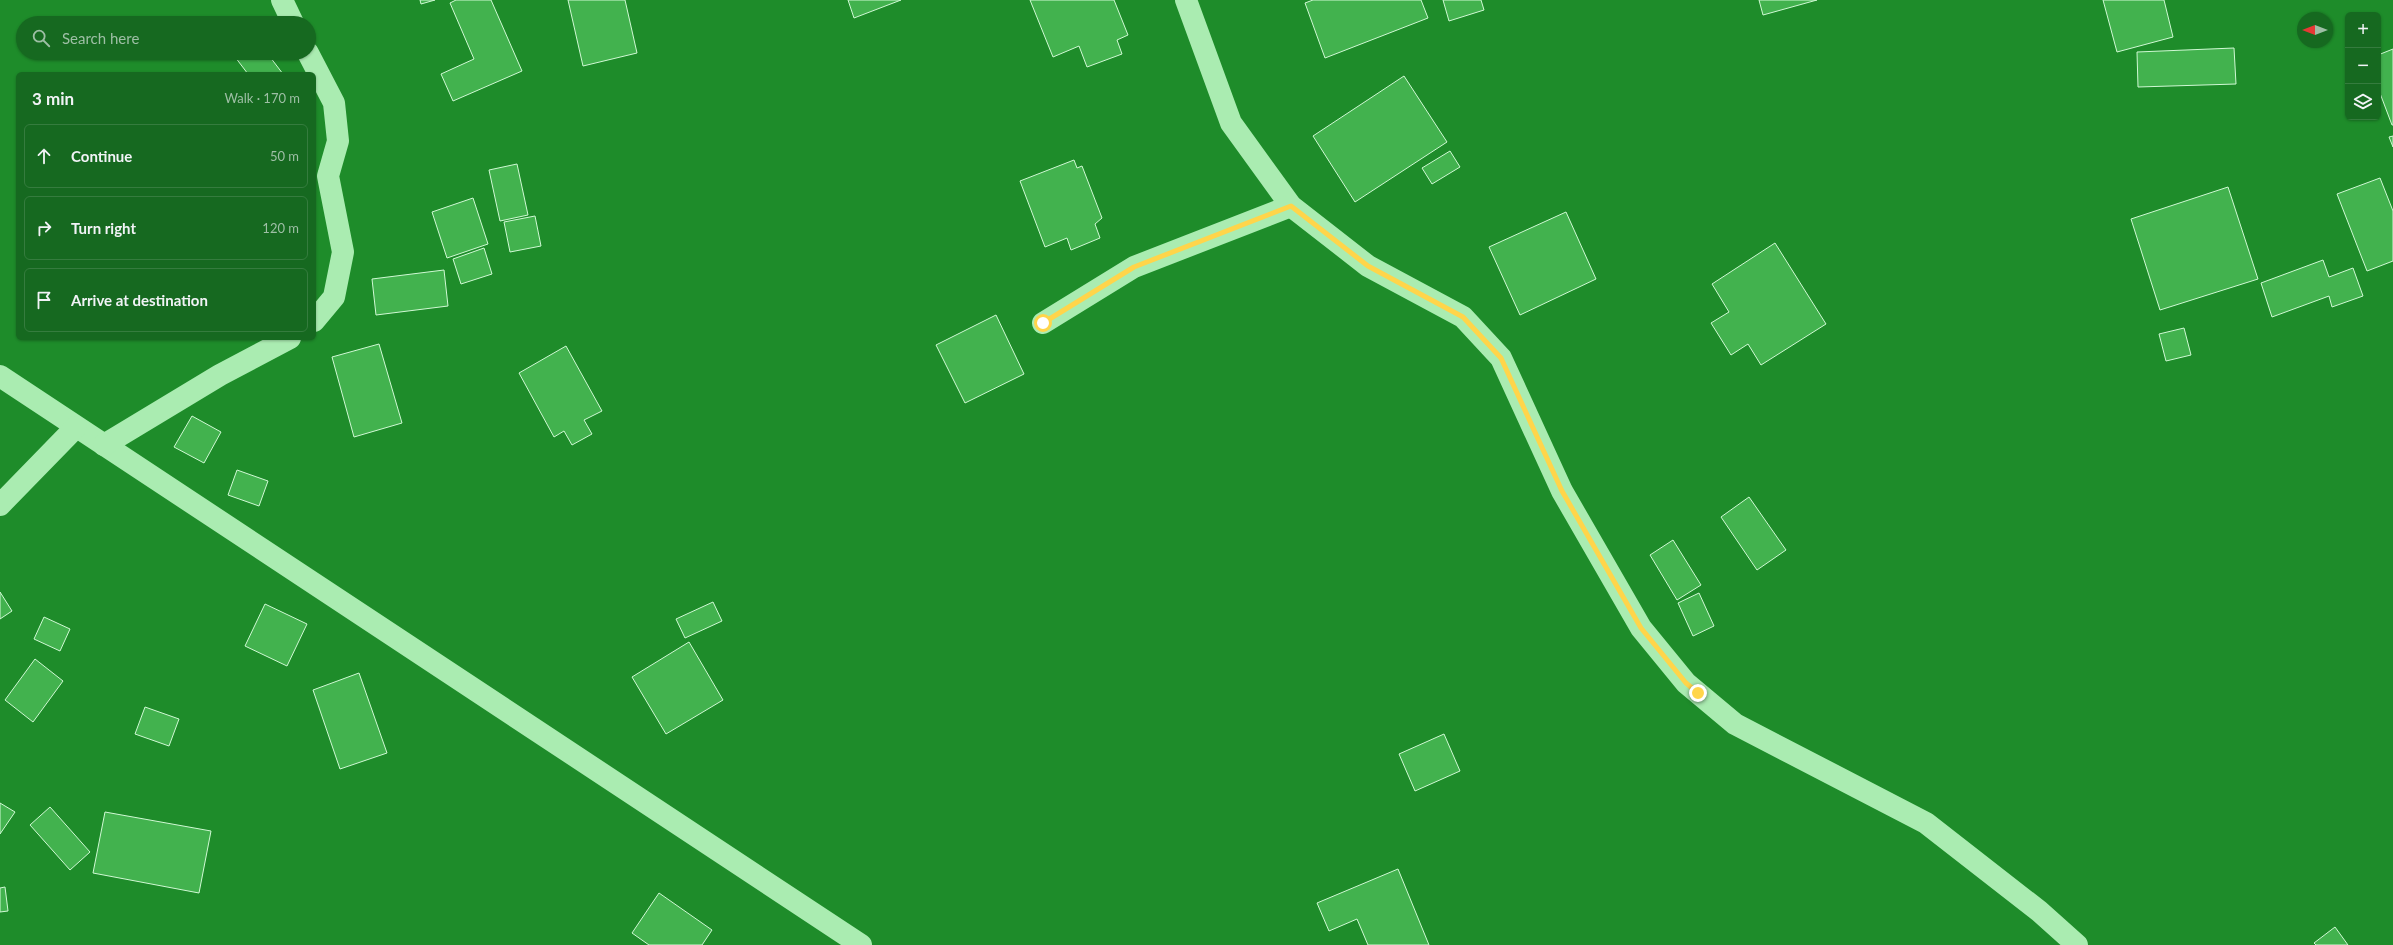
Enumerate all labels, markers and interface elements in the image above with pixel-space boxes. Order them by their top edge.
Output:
north arrow [2297,12,2333,48]
map controls [2345,12,2381,120]
button: + [2345,12,2381,48]
search box [16,16,316,60]
icon: search [30,27,52,49]
text: Search here [62,29,139,47]
button: − [2345,48,2381,84]
button: layers [2345,84,2381,120]
text: 3 min [32,88,74,109]
text: Walk · 170 m [224,90,300,106]
icon: ahead [33,145,55,167]
text: Continue [71,147,132,165]
text: 50 m [270,148,299,164]
icon: right [33,217,55,239]
text: Turn right [71,219,136,237]
text: 120 m [262,220,299,236]
icon: arrive [33,289,55,311]
text: Arrive at destination [71,291,208,309]
route start [1034,314,1052,332]
route end [1689,684,1707,702]

